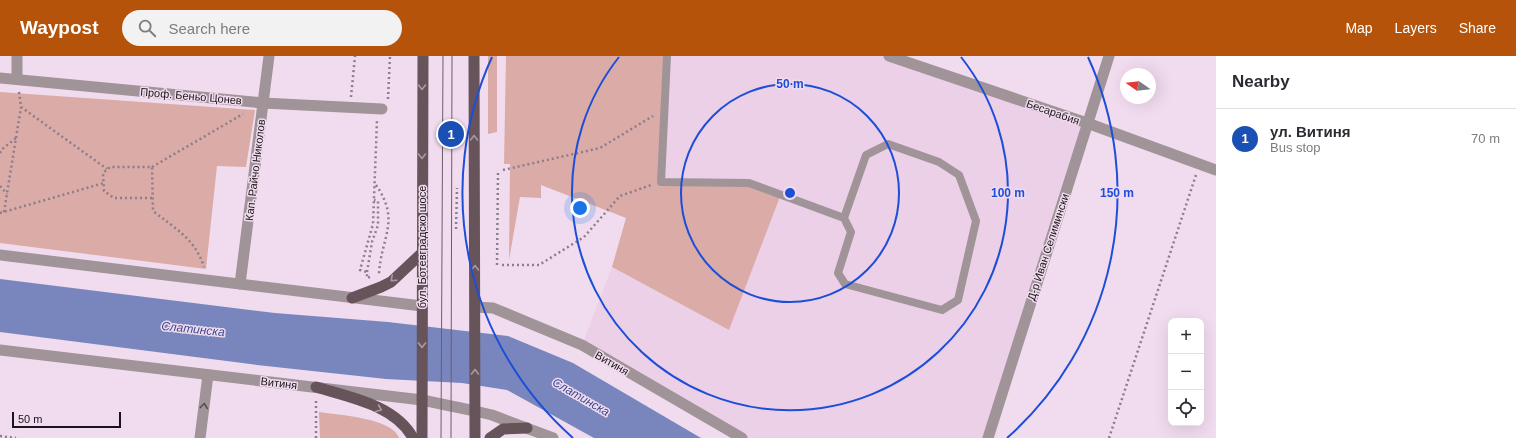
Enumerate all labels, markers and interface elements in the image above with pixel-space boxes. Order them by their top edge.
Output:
search box [122,10,402,46]
text: Waypost [20,17,98,38]
icon: search [136,17,158,39]
text: Search here [168,20,250,37]
text: Map [1345,20,1373,36]
text: Layers [1395,20,1437,36]
text: Share [1459,20,1496,36]
north arrow [1120,68,1156,104]
text: Nearby [1232,72,1290,91]
text: 50 m [776,77,804,91]
one-way arrow [418,84,427,90]
street label: Проф. Беньо Цонев [140,86,242,106]
street label: Бесарабия [1025,97,1081,127]
street label: Кап. Райчо Николов [243,118,267,221]
pin: 1 [438,119,464,149]
text: ул. Витиня [1270,123,1350,140]
text: 1 [1241,131,1249,146]
text: 70 m [1471,131,1500,146]
one-way arrow [470,135,478,141]
text: Bus stop [1270,140,1321,155]
one-way arrow [418,153,426,159]
street label: бул. Ботевградско шосе [416,186,428,308]
centre of rings [783,186,797,200]
text: 100 m [991,186,1025,200]
text: 150 m [1100,186,1134,200]
street label: Д-р Иван Селимински [1025,192,1071,302]
your location [570,198,590,218]
one-way arrow [471,265,479,271]
one-way arrow [390,274,398,281]
map controls [1168,318,1204,426]
button: + [1168,318,1204,354]
water label: Слатинска [161,319,226,339]
one-way arrow [418,342,426,348]
street label: Витиня [593,349,631,377]
button: − [1168,354,1204,390]
one-way arrow [471,369,479,375]
street label: Витиня [260,375,298,391]
water label: Слатинска [550,375,612,419]
button: locate [1168,390,1204,426]
one-way arrow [199,403,208,409]
one-way arrow [375,404,383,412]
scale bar [12,410,121,429]
text: 50 m [18,413,42,425]

